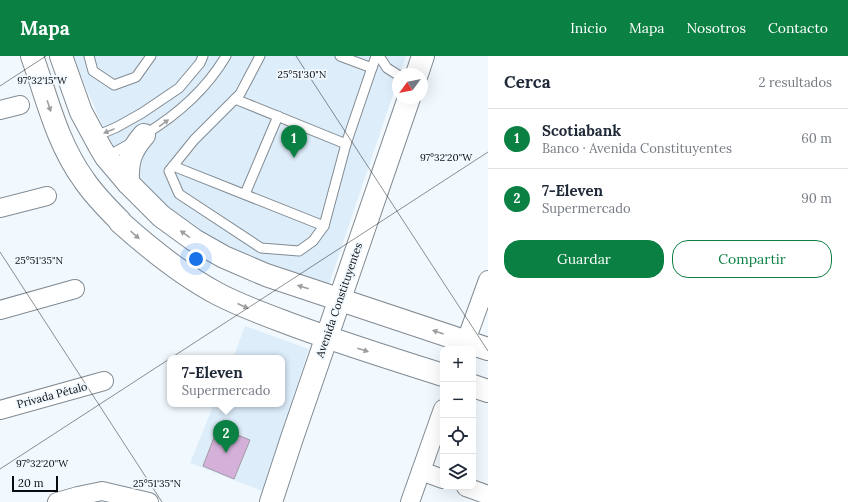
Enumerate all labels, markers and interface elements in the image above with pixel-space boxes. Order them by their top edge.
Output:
text: Mapa [20,16,70,40]
text: Inicio [570,19,607,37]
text: Mapa [629,19,665,37]
text: Nosotros [687,19,746,37]
text: Contacto [768,19,828,37]
text: 25°51'30"N [278,68,327,81]
north arrow [392,68,428,104]
text: Cerca [504,71,551,93]
text: 97°32'15"W [17,74,68,87]
text: 2 resultados [759,74,832,91]
one-way arrow [46,101,52,113]
one-way arrow [159,119,169,127]
text: Scotiabank [542,121,621,140]
pin: 1 [281,125,307,158]
one-way arrow [102,128,114,134]
text: 1 [514,130,520,147]
text: 60 m [801,130,832,147]
text: Banco · Avenida Constituyentes [542,140,732,157]
text: 97°32'20"W [420,151,473,164]
text: 7-Eleven [542,181,603,200]
text: 2 [514,190,520,207]
text: 90 m [801,190,832,207]
text: Supermercado [542,200,631,217]
one-way arrow [130,230,139,239]
one-way arrow [180,230,190,238]
button: Guardar [504,240,664,278]
button: Compartir [672,240,832,278]
street label: Avenida Constituyentes [312,241,365,360]
your location [186,249,206,269]
text: 25°51'35"N [15,254,63,267]
one-way arrow [297,284,309,290]
one-way arrow [237,303,249,309]
one-way arrow [431,329,443,335]
map controls [440,346,476,490]
button: + [440,346,476,382]
one-way arrow [358,347,370,353]
popup [167,355,285,407]
text: 7-Eleven [182,363,243,382]
street label: Privada Pétalo [15,379,89,411]
text: Supermercado [182,382,270,399]
button: − [440,382,476,418]
button: locate [440,418,476,454]
pin: 2 [213,420,239,453]
button: layers [440,454,476,490]
text: 97°32'20"W [16,457,69,470]
scale bar [12,474,58,493]
text: 20 m [18,476,43,490]
text: 25°51'35"N [133,477,181,490]

